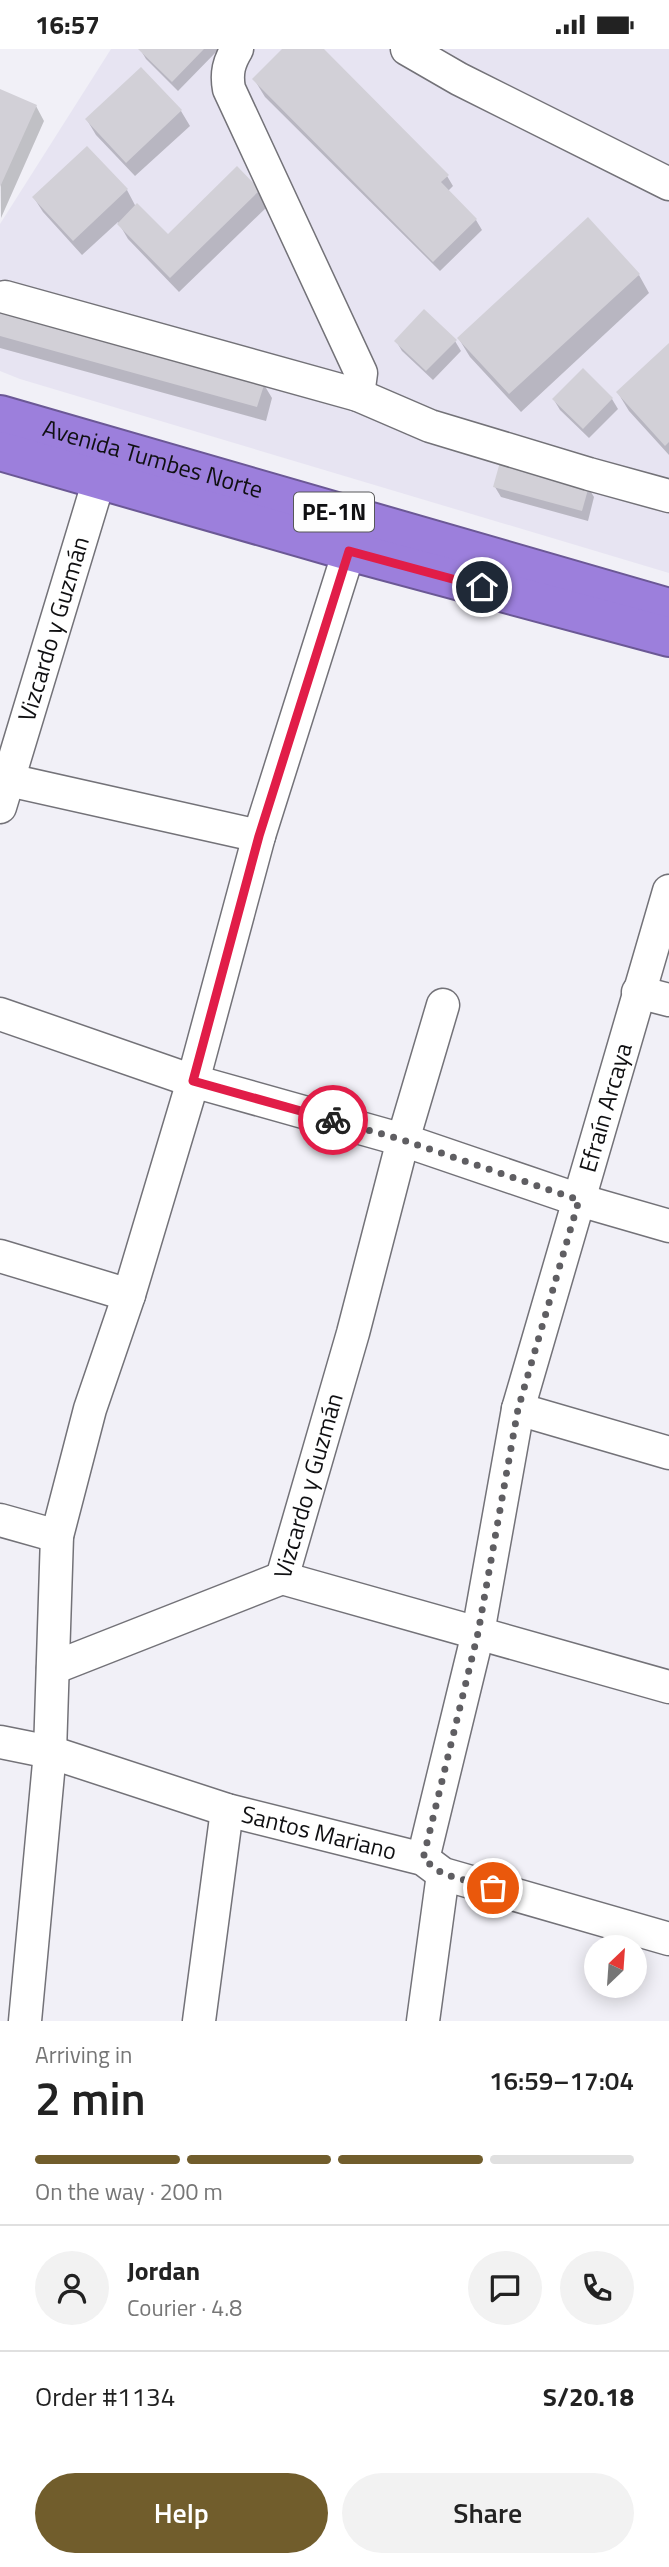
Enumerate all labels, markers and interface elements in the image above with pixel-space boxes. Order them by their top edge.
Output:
text: 16:57 [35,5,100,44]
street label: Avenida Tumbes Norte [39,409,267,507]
road number: PE-1N [294,493,374,531]
street label: Vizcardo y Guzmán [8,532,98,726]
pin [452,557,512,617]
icon: home [463,568,501,606]
street label: Efraín Arcaya [569,1038,641,1176]
courier [298,1085,368,1155]
icon: bike [314,1101,352,1139]
street label: Vizcardo y Guzmán [264,1388,352,1583]
street label: Santos Mariano [238,1795,401,1869]
pin [463,1858,523,1918]
icon: bag [474,1869,512,1907]
north arrow [584,1935,648,1999]
map controls [584,1935,647,1998]
text: Arriving in [35,2037,132,2072]
text: 16:59–17:04 [489,2061,634,2100]
text: 2 min [35,2063,146,2133]
text: On the way · 200 m [35,2174,223,2209]
button: person [35,2251,109,2325]
text: Jordan [127,2251,200,2290]
button: chat [468,2251,542,2325]
button: phone [560,2251,634,2325]
text: Courier · 4.8 [127,2290,242,2325]
text: Order #1134 [35,2377,175,2416]
text: S/20.18 [543,2377,634,2416]
button: Help [35,2473,328,2553]
button: Share [342,2473,634,2553]

